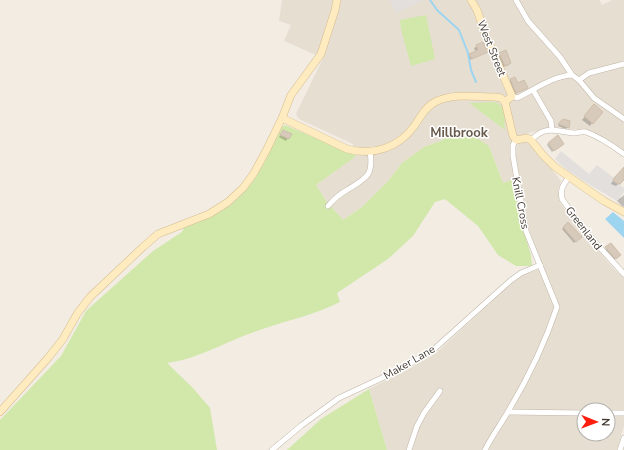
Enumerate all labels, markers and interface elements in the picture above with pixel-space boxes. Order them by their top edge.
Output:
street label: West Street [473,18,510,79]
district label: Millbrook [430,124,489,142]
street label: Knill Cross [508,176,533,231]
street label: Greenland [562,203,605,253]
street label: Maker Lane [381,342,438,383]
north arrow [576,402,616,442]
text: N [598,418,613,426]

